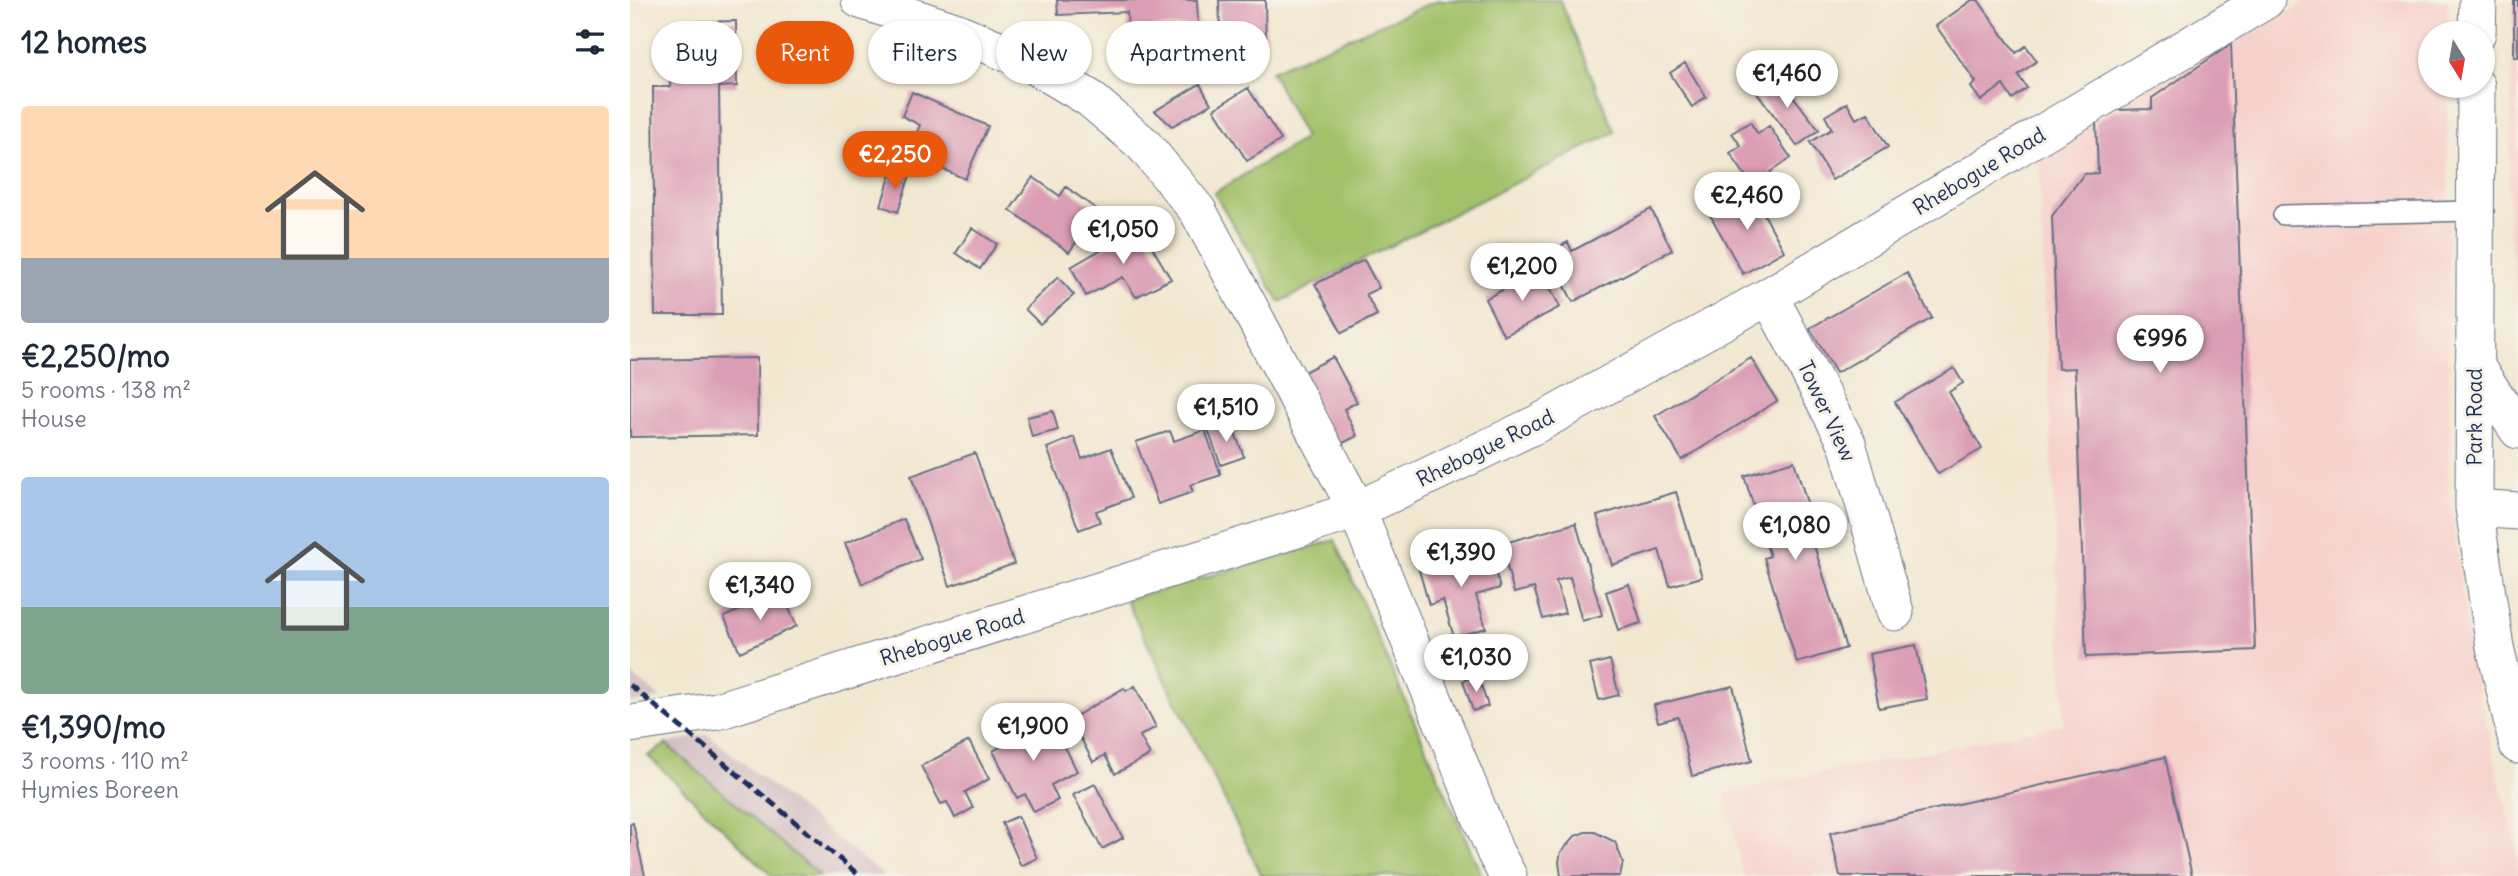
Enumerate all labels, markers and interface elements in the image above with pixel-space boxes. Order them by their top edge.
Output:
chip: Buy [651,21,742,84]
chip: Rent [756,21,854,84]
chip: Filters [868,21,982,84]
chip: New [996,21,1092,84]
chip: Apartment [1106,21,1270,84]
north arrow [2418,21,2496,98]
map controls [2418,21,2495,98]
text: 12 homes [21,23,147,61]
icon: filters [571,23,609,61]
pin: €1,460 [1730,50,1844,110]
text: €1,460 [1752,58,1822,87]
street label: Rhebogue Road [1908,121,2050,221]
pin: €2,250 [838,132,952,191]
text: €2,250 [858,139,932,168]
icon: home [252,152,378,278]
pin: €2,460 [1690,173,1804,232]
text: €2,460 [1710,180,1784,209]
pin: €1,050 [1066,206,1180,266]
text: €1,050 [1087,214,1159,243]
pin: €1,200 [1465,244,1579,303]
text: €1,200 [1486,251,1558,280]
pin: €996 [2119,316,2201,375]
text: €996 [2133,323,2187,352]
text: €2,250/mo [21,337,170,375]
street label: Tower View [1792,356,1862,466]
street label: Park Road [2461,368,2488,466]
text: 5 rooms · 138 m² [21,375,191,404]
pin: €1,510 [1169,384,1283,444]
text: €1,510 [1193,392,1259,421]
street label: Rhebogue Road [1412,403,1558,493]
text: House [21,404,87,433]
pin: €1,080 [1738,503,1852,562]
text: €1,080 [1759,510,1831,539]
icon: home [252,523,378,649]
pin: €1,390 [1404,530,1518,589]
text: €1,390 [1426,537,1496,566]
pin: €1,340 [703,562,817,622]
text: €1,340 [725,570,795,599]
street label: Rhebogue Road [877,602,1027,672]
pin: €1,030 [1419,634,1533,694]
text: €1,030 [1440,642,1512,671]
pin: €1,900 [976,704,1090,763]
text: €1,390/mo [21,708,166,746]
text: €1,900 [997,711,1069,740]
text: 3 rooms · 110 m² [21,746,189,775]
text: Hymies Boreen [21,775,179,804]

